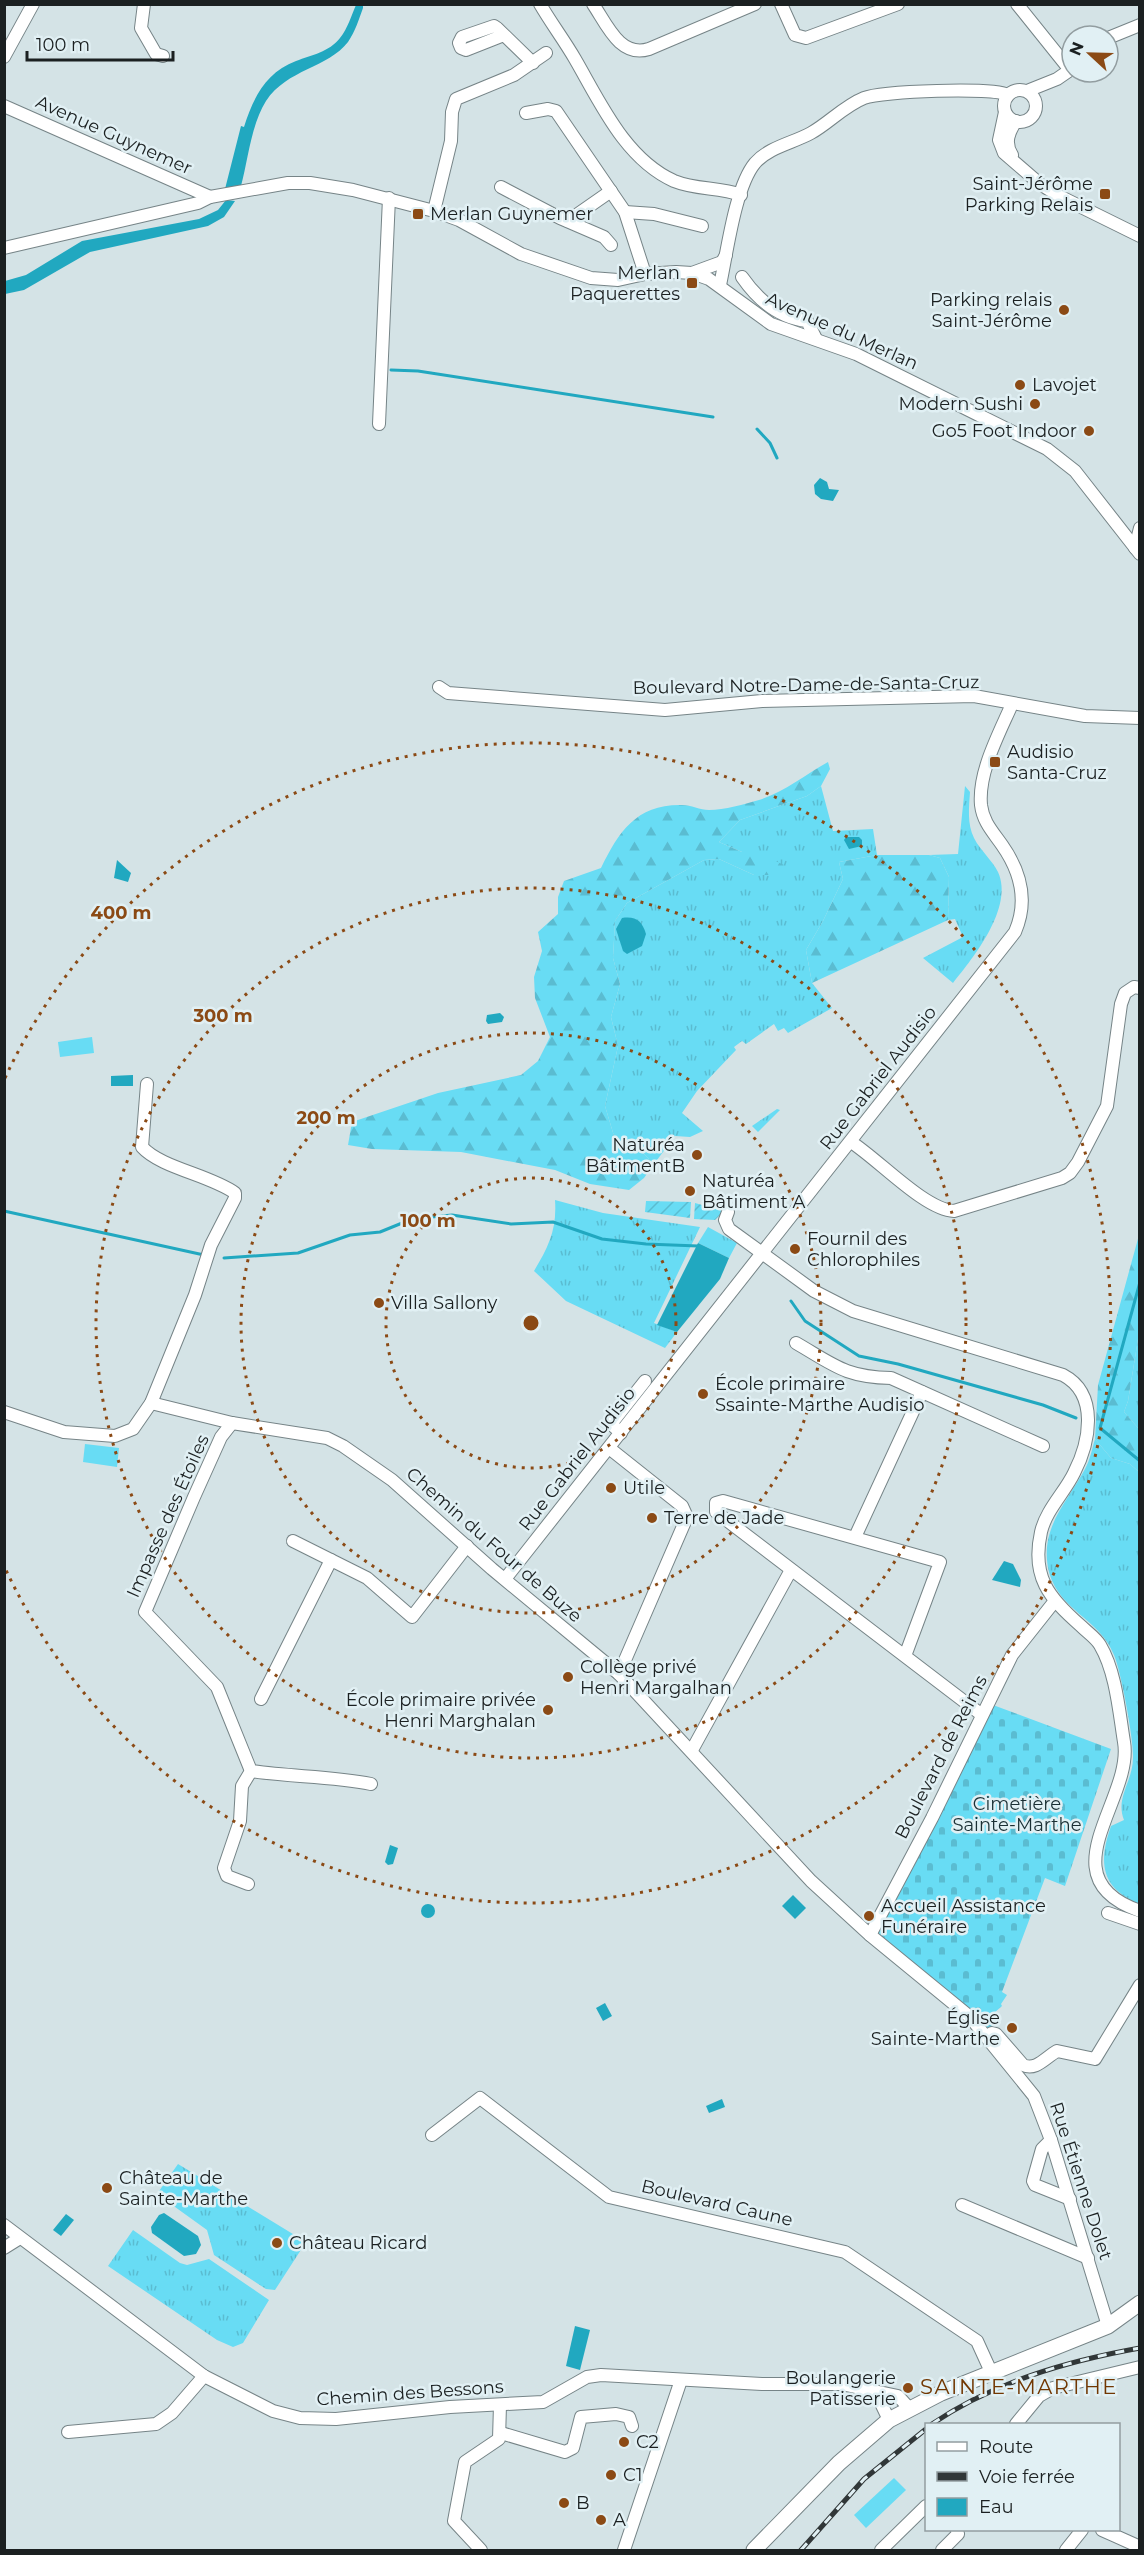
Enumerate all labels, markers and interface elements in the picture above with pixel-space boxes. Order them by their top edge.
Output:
scale bar [27,24,172,62]
north arrow [1060,24,1120,84]
text: 100 m [36,34,90,56]
text: N [1065,39,1088,58]
street label: Avenue Guynemer [33,91,195,179]
place label: Saint-Jérôme Parking Relais [965,173,1093,216]
marker: Saint-Jérôme Parking Relais [1098,187,1112,201]
place label: Merlan Guynemer [430,203,593,225]
marker: Merlan Guynemer [411,207,425,221]
place label: Merlan Paquerettes [570,262,680,305]
marker: Merlan Paquerettes [685,276,699,290]
street label: Avenue du Merlan [762,288,922,374]
place label: Parking relais Saint-Jérôme [930,289,1052,332]
marker: Parking relais Saint-Jérôme [1057,303,1071,317]
place label: Lavojet [1032,374,1097,396]
marker: Lavojet [1013,378,1027,392]
place label: Modern Sushi [899,393,1023,415]
marker: Modern Sushi [1028,397,1042,411]
place label: Go5 Foot Indoor [932,420,1077,442]
marker: Go5 Foot Indoor [1082,424,1096,438]
street label: Boulevard Notre-Dame-de-Santa-Cruz [632,671,980,699]
place label: Audisio Santa-Cruz [1007,741,1107,784]
marker: Audisio Santa-Cruz [988,755,1002,769]
text: 400 m [91,902,151,924]
street label: Rue Gabriel Audisio [815,1002,941,1154]
text: 300 m [192,1005,253,1027]
text: 200 m [296,1107,356,1129]
place label: Naturéa BâtimentB [586,1134,685,1177]
marker: Naturéa BâtimentB [690,1148,704,1162]
place label: Naturéa Bâtiment A [702,1170,806,1213]
marker: Naturéa Bâtiment A [683,1184,697,1198]
text: 100 m [400,1210,456,1232]
place label: Fournil des Chlorophiles [807,1228,920,1271]
marker: Fournil des Chlorophiles [788,1242,802,1256]
place label: Villa Sallony [391,1292,498,1314]
marker: Villa Sallony [372,1296,386,1310]
centre of rings [521,1313,541,1333]
place label: École primaire Ssainte-Marthe Audisio [715,1373,925,1416]
street label: Rue Gabriel Audisio [514,1383,640,1535]
marker: École primaire Ssainte-Marthe Audisio [696,1387,710,1401]
street label: Impasse des Étoiles [122,1431,214,1601]
street label: Chemin du Four de Buze [402,1463,586,1627]
place label: Utile [623,1477,665,1499]
marker: Utile [604,1481,618,1495]
place label: Terre de Jade [664,1507,785,1529]
marker: Terre de Jade [645,1511,659,1525]
place label: Collège privé Henri Margalhan [580,1656,732,1699]
marker: Collège privé Henri Margalhan [561,1670,575,1684]
street label: Boulevard de Reims [890,1671,992,1843]
place label: École primaire privée Henri Marghalan [346,1689,536,1732]
marker: École primaire privée Henri Marghalan [541,1703,555,1717]
park label: Cimetière Sainte-Marthe [952,1793,1082,1836]
place label: Accueil Assistance Funéraire [881,1895,1046,1938]
marker: Accueil Assistance Funéraire [862,1909,876,1923]
place label: Église Sainte-Marthe [871,2007,1000,2050]
marker: Église Sainte-Marthe [1005,2021,1019,2035]
street label: Rue Étienne Dolet [1045,2099,1117,2263]
place label: Château de Sainte-Marthe [119,2167,248,2210]
street label: Boulevard Caune [639,2175,795,2231]
marker: Château de Sainte-Marthe [100,2181,114,2195]
place label: Château Ricard [289,2232,427,2254]
marker: Château Ricard [270,2236,284,2250]
place label: Boulangerie Patisserie [785,2367,896,2410]
district label: SAINTE-MARTHE [920,2374,1118,2399]
street label: Chemin des Bessons [316,2375,504,2411]
marker: Boulangerie Patisserie [901,2381,915,2395]
legend [925,2423,1120,2531]
place label: C2 [636,2431,659,2453]
marker: C2 [617,2435,631,2449]
text: Route [979,2436,1033,2458]
place label: C1 [623,2464,642,2486]
text: Voie ferrée [979,2466,1075,2488]
marker: C1 [604,2468,618,2482]
place label: B [576,2492,590,2514]
marker: B [557,2496,571,2510]
text: Eau [979,2496,1014,2518]
place label: A [613,2509,626,2531]
marker: A [594,2513,608,2527]

